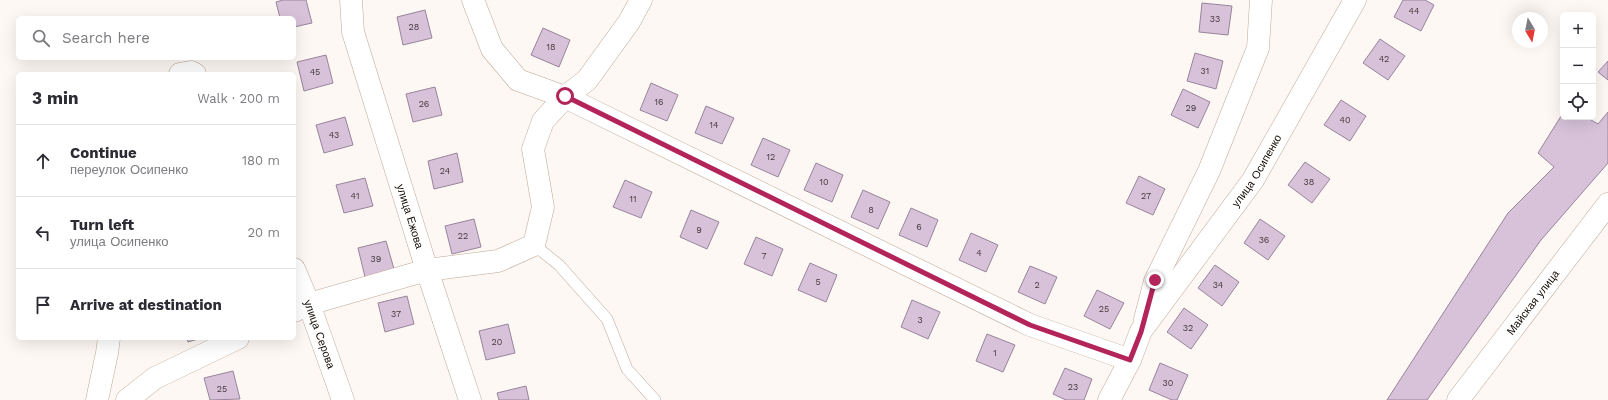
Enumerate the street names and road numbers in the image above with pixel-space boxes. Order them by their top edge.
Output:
street label: улица Осипенко [1229,132,1285,210]
street label: улица Ежова [394,183,426,251]
street label: Майская улица [1504,267,1563,338]
street label: улица Серова [301,298,338,371]

